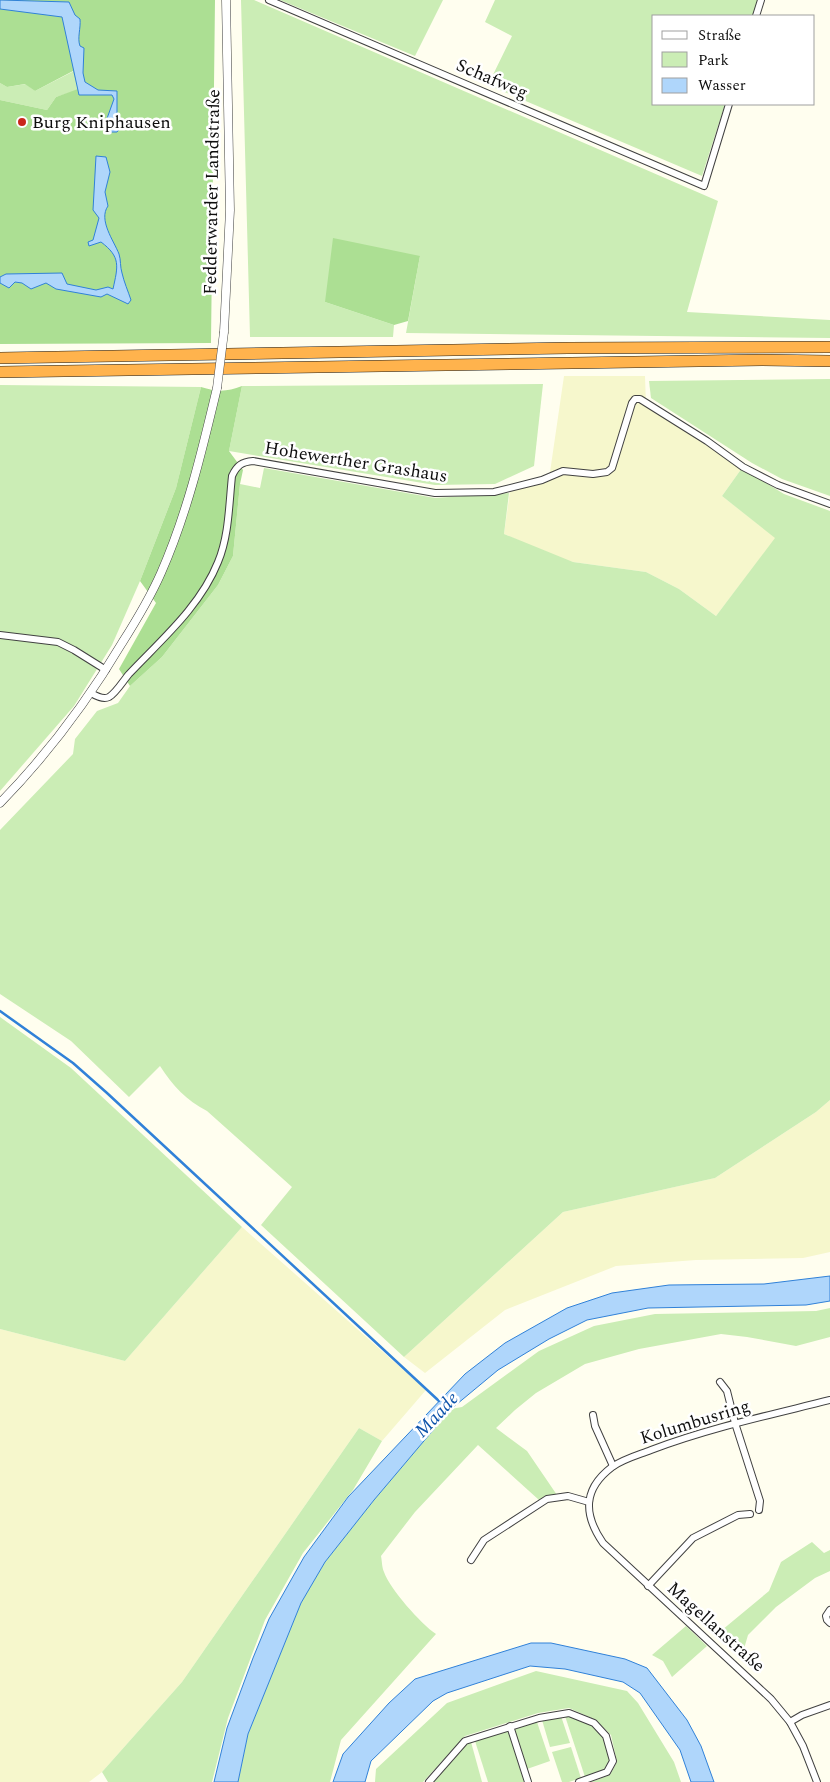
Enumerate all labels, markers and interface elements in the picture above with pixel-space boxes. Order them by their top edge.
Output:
legend [652,15,815,105]
text: Straße [698,24,741,47]
text: Park [698,49,729,72]
street label: Schafweg [452,52,532,106]
text: Wasser [698,74,746,97]
street label: Fedderwarder Landstraße [197,89,227,295]
place label: Burg Kniphausen [32,109,171,136]
marker: Burg Kniphausen [16,116,28,128]
street label: Hohewerther Grashaus [263,434,449,490]
water label: Maade [408,1385,466,1445]
street label: Kolumbusring [637,1392,753,1452]
street label: Magellanstraße [661,1575,771,1679]

